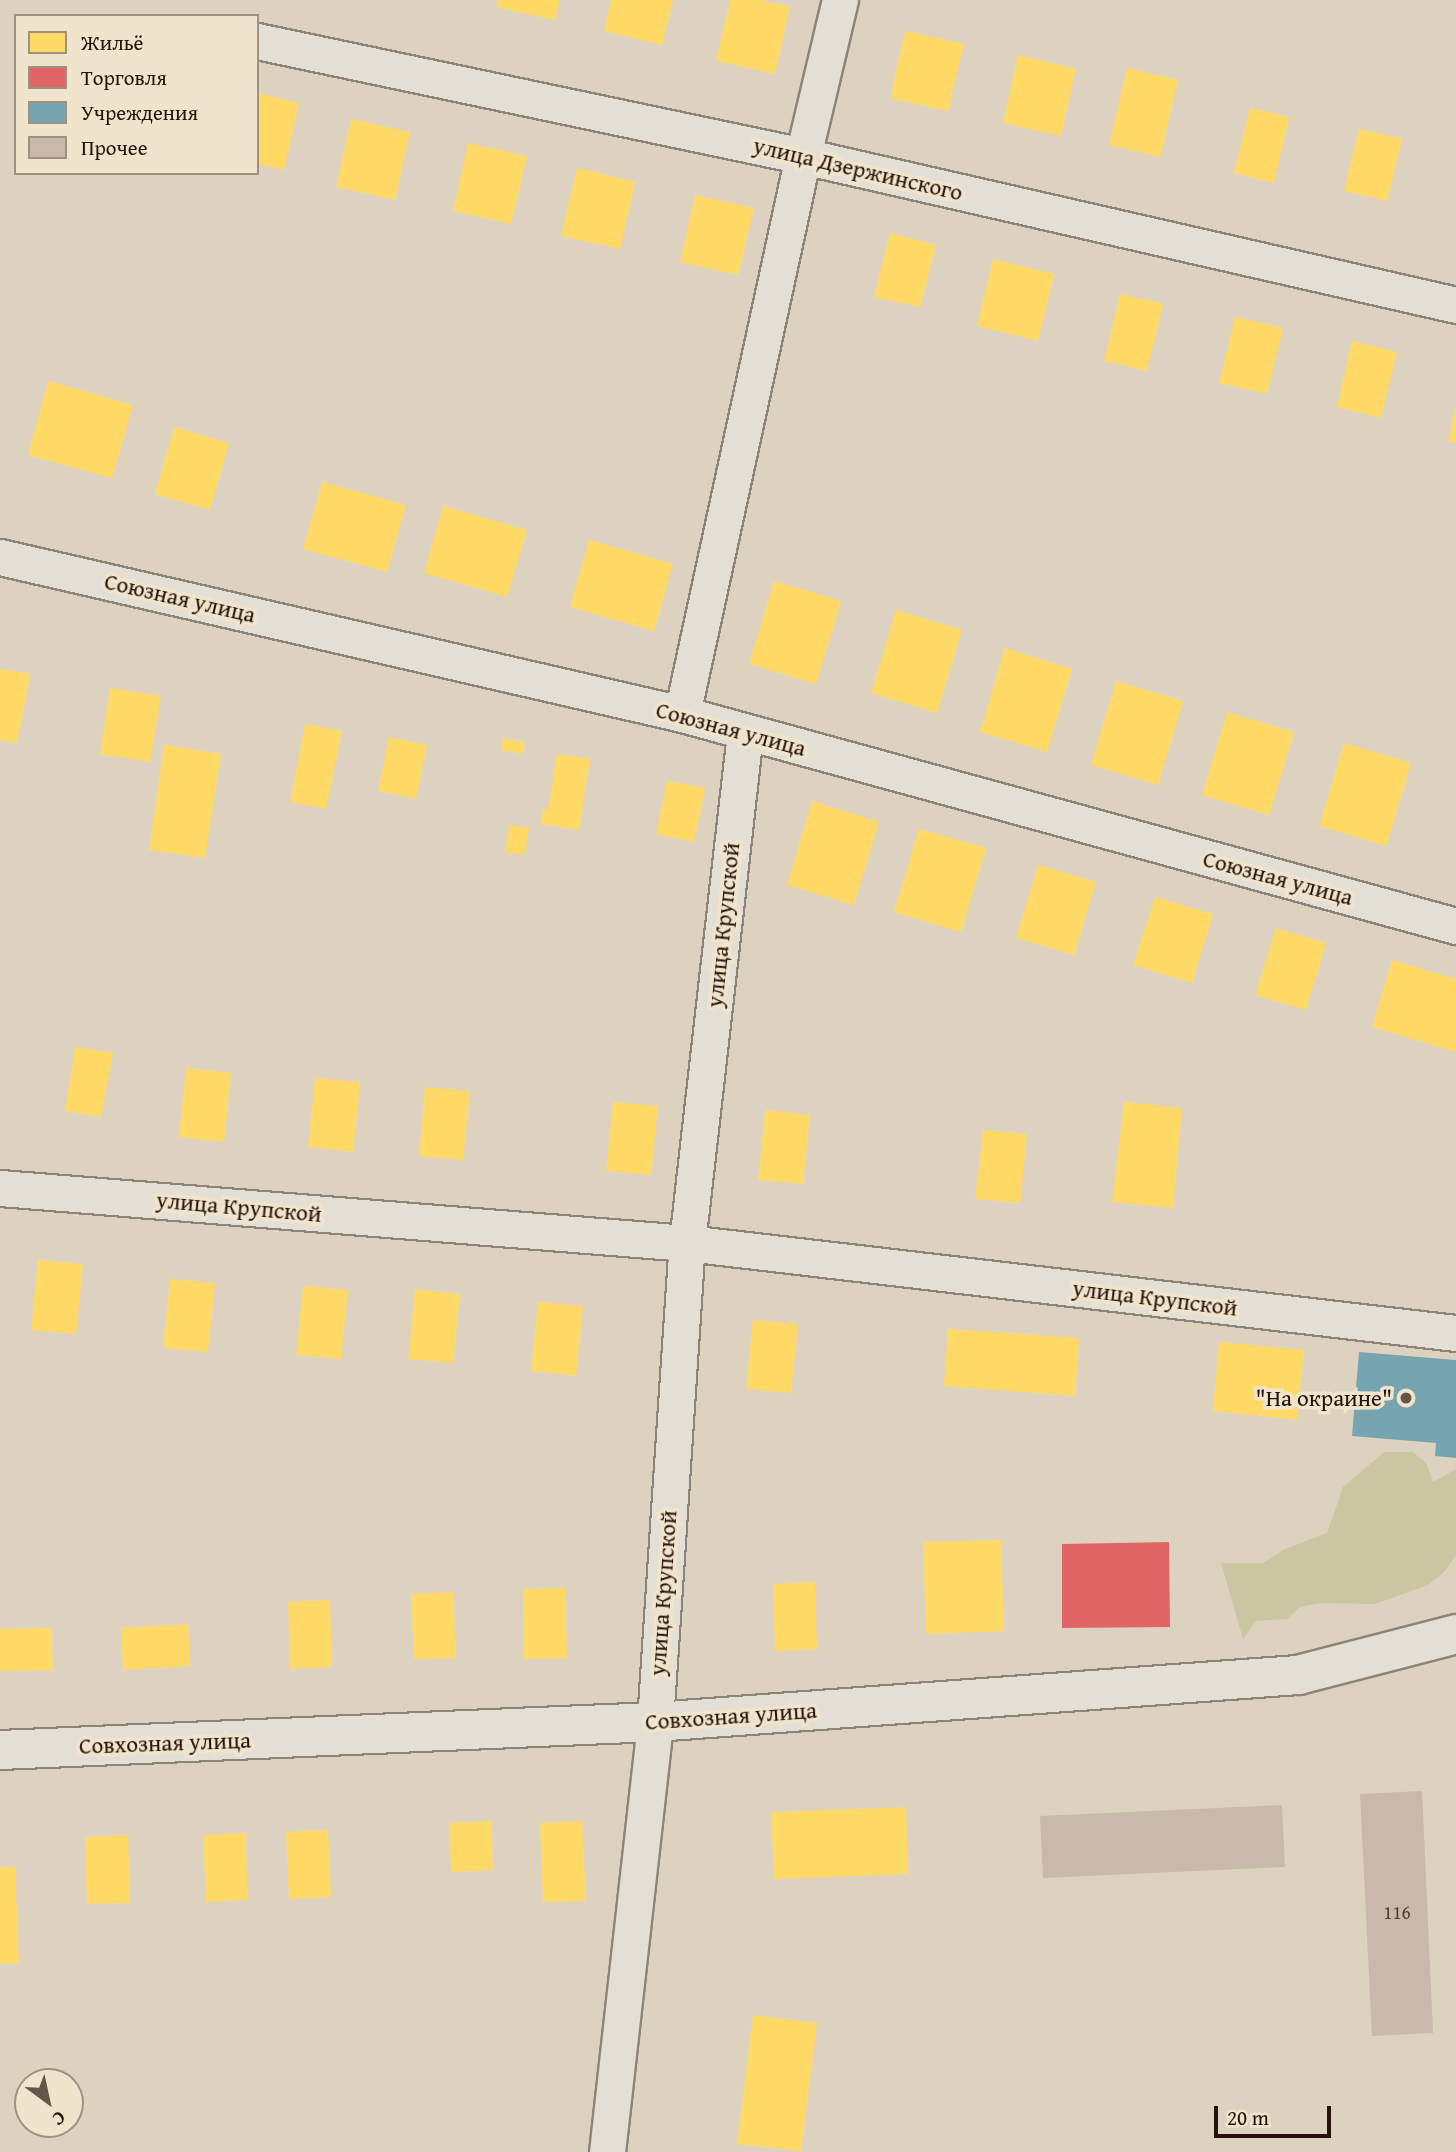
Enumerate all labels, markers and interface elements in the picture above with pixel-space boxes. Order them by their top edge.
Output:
legend [14,14,259,175]
text: Жильё [81,27,143,58]
text: Торговля [81,62,167,93]
text: Учреждения [81,97,198,128]
street label: улица Дзержинского [750,131,966,207]
text: Прочее [81,132,148,163]
street label: Союзная улица [102,567,258,629]
street label: Союзная улица [653,696,809,762]
street label: улица Крупской [701,841,745,1009]
street label: Союзная улица [1200,845,1356,911]
street label: улица Крупской [155,1186,323,1228]
street label: улица Крупской [1071,1274,1239,1322]
place label: "На окраине" [1256,1384,1392,1412]
marker: "На окраине" [1398,1390,1414,1406]
street label: улица Крупской [643,1509,683,1677]
street label: Совхозная улица [644,1696,818,1736]
street label: Совхозная улица [79,1726,251,1760]
house number: 116 [1383,1902,1411,1924]
north arrow [14,2068,84,2138]
scale bar [1218,2092,1335,2136]
text: 20 m [1227,2102,1269,2133]
text: С [47,2104,71,2134]

